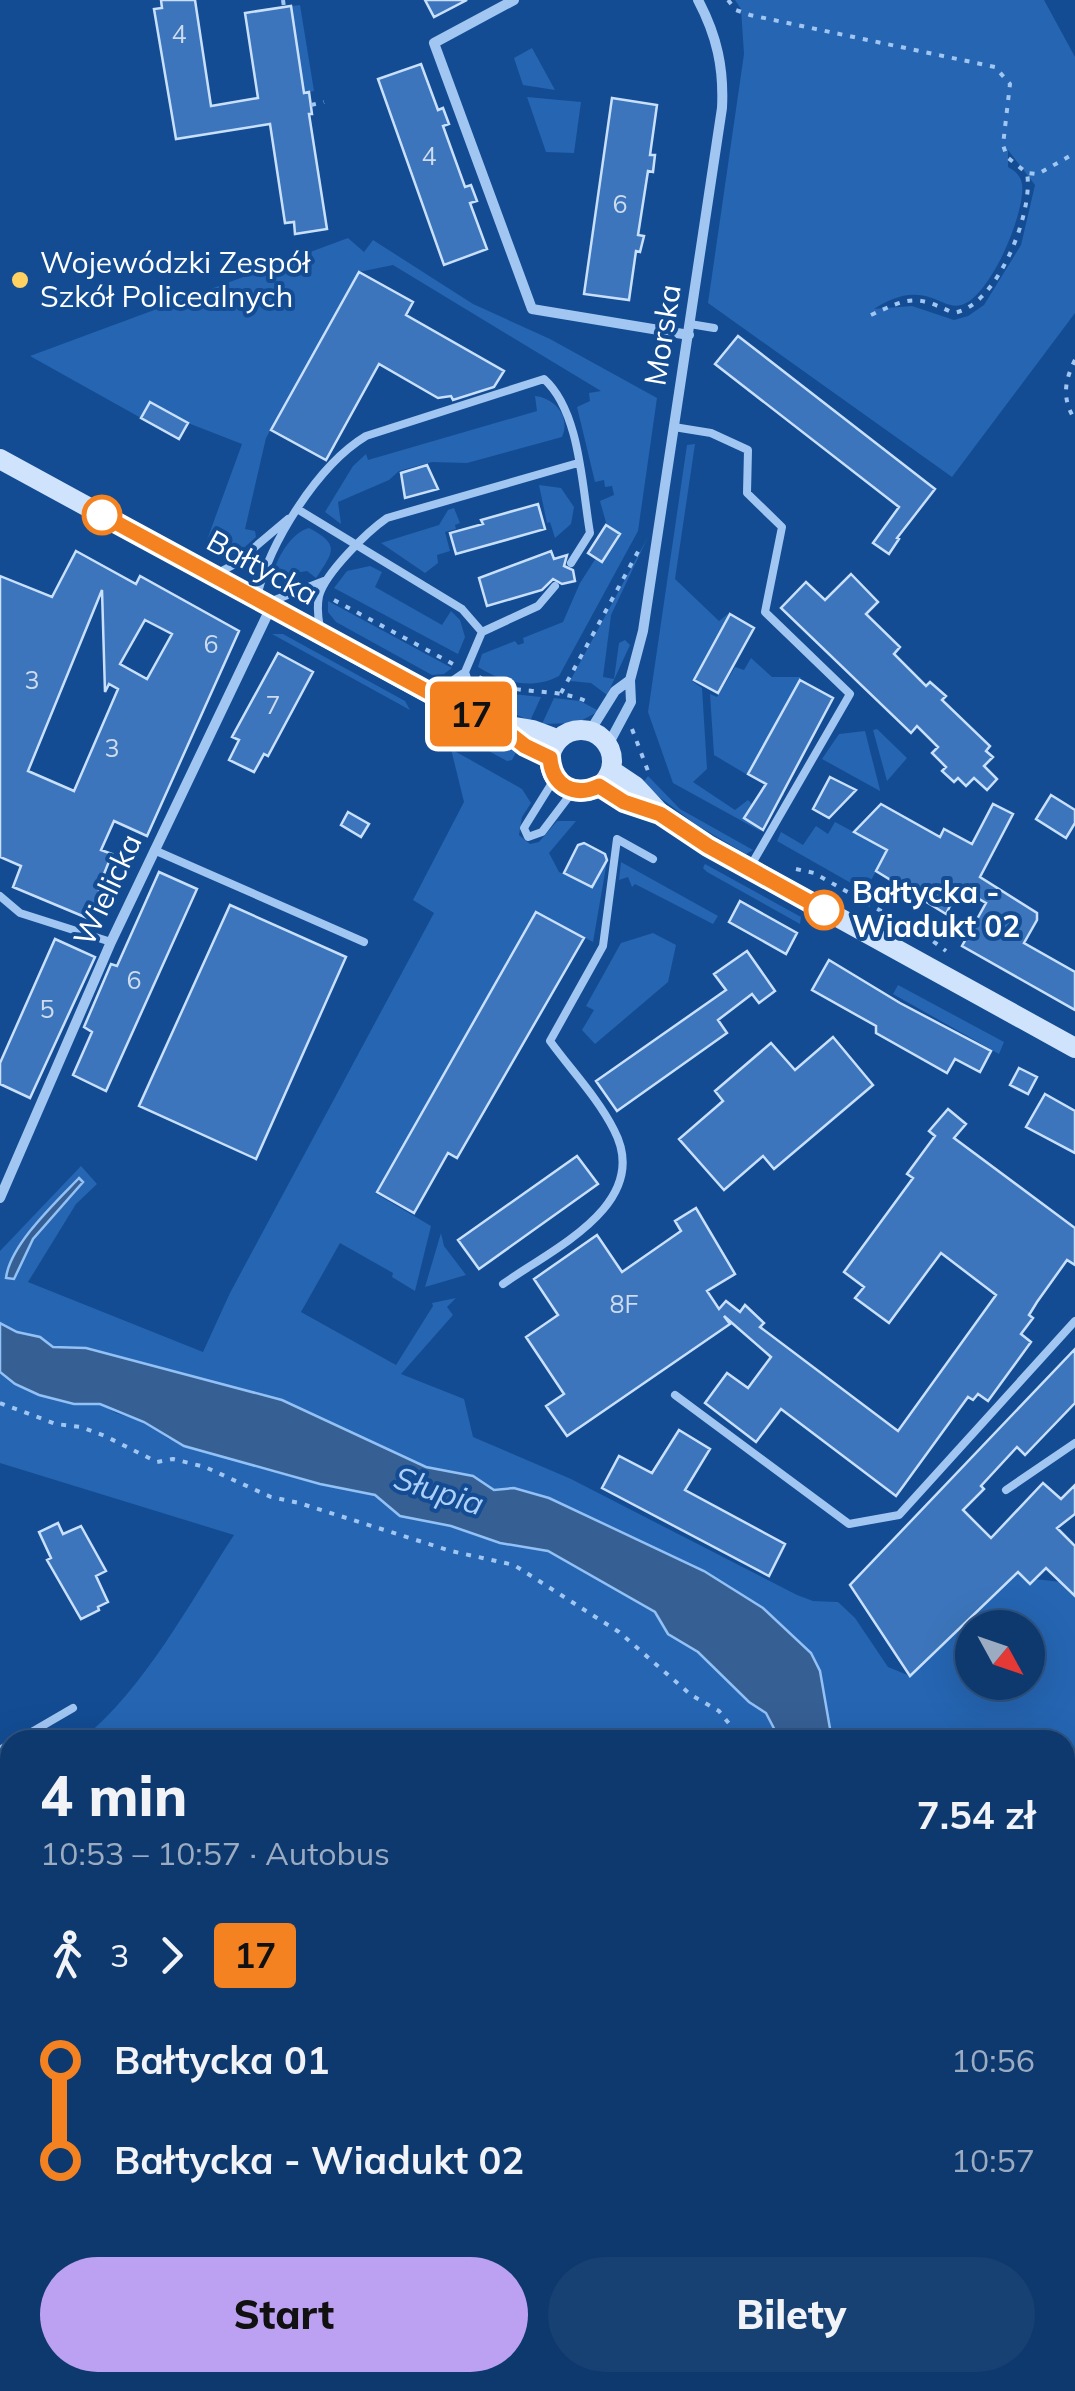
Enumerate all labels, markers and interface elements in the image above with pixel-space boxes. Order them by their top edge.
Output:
house number: 4 [171,18,187,49]
house number: 4 [421,140,437,171]
house number: 6 [612,188,628,219]
place label: Wojewódzki Zespół Szkół Policealnych [40,243,312,315]
marker: Wojewódzki Zespół Szkół Policealnych [9,269,31,291]
street label: Morska [635,282,689,388]
unlabelled marker [83,496,121,534]
street label: Bałtycka [200,521,325,613]
house number: 6 [203,628,219,659]
house number: 3 [24,664,40,695]
line badge: 17 [426,682,516,746]
house number: 7 [265,689,281,720]
text: 17 [450,692,492,736]
house number: 3 [104,732,120,763]
street label: Wielicka [65,828,150,952]
place label: Bałtycka - Wiadukt 02 [852,873,1020,945]
marker: Bałtycka - Wiadukt 02 [805,891,843,929]
house number: 6 [126,964,142,995]
house number: 5 [39,993,55,1024]
house number: 8F [609,1288,639,1319]
water label: Słupia [389,1457,489,1523]
north arrow [955,1610,1045,1700]
map controls [955,1610,1045,1700]
text: 4 min [40,1761,187,1830]
text: 7.54 zł [917,1791,1035,1839]
text: 10:53 – 10:57 · Autobus [40,1833,390,1873]
icon: walk [40,1928,95,1983]
icon: forward [144,1928,199,1983]
text: 17 [234,1933,276,1977]
text: 3 [110,1935,129,1975]
text: Bałtycka 01 [114,2036,330,2084]
text: 10:56 [951,2040,1035,2080]
text: Bałtycka - Wiadukt 02 [114,2136,524,2184]
text: 10:57 [951,2140,1035,2180]
button: Start [40,2257,528,2372]
button: Bilety [548,2257,1035,2372]

